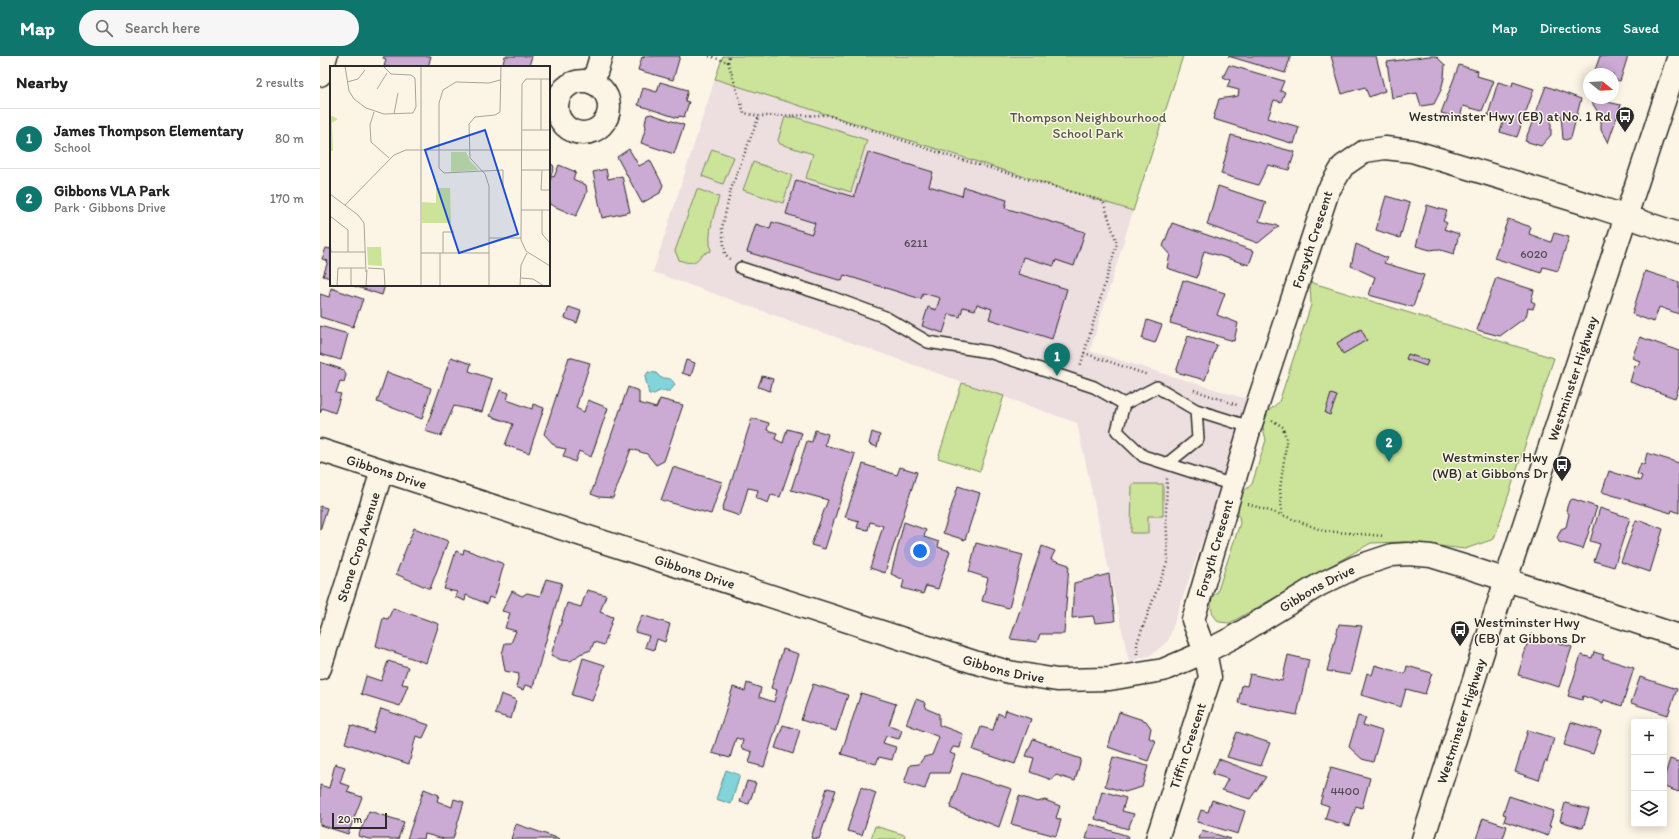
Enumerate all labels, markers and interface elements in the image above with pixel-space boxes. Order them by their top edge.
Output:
search box [79,10,359,46]
text: Map [20,17,55,40]
icon: search [93,17,115,39]
text: Search here [125,19,200,37]
text: Map [1492,20,1518,37]
text: Directions [1540,20,1601,37]
text: Saved [1623,20,1659,37]
inset map [330,66,550,286]
north arrow [1583,68,1619,104]
text: Nearby [16,72,68,92]
text: 2 results [256,75,304,90]
bus stop icon: Westminster Hwy (EB) at No. 1 Rd [1614,105,1636,133]
place label: Westminster Hwy (EB) at No. 1 Rd [1409,108,1611,125]
park label: Thompson Neighbourhood School Park [1010,109,1167,142]
text: James Thompson Elementary [54,122,243,140]
text: 1 [26,131,32,146]
text: 80 m [275,131,304,146]
text: School [54,140,91,155]
text: Gibbons VLA Park [54,182,170,200]
street label: Forsyth Crescent [1288,189,1337,290]
text: 2 [26,191,32,206]
text: 170 m [270,191,304,206]
text: Park · Gibbons Drive [54,200,166,215]
house number: 6211 [904,236,928,250]
house number: 6020 [1520,247,1548,261]
street label: Westminster Highway [1544,314,1602,444]
pin: 1 [1044,343,1070,376]
pin: 2 [1376,429,1402,462]
place label: Westminster Hwy (WB) at Gibbons Dr [1432,449,1548,482]
street label: Gibbons Drive [344,451,429,493]
bus stop icon: Westminster Hwy (WB) at Gibbons Dr [1551,454,1573,482]
street label: Stone Crop Avenue [333,490,384,604]
street label: Forsyth Crescent [1192,497,1237,599]
your location [910,541,930,561]
street label: Gibbons Drive [652,551,737,593]
street label: Gibbons Drive [1276,561,1358,616]
place label: Westminster Hwy (EB) at Gibbons Dr [1474,614,1586,647]
bus stop icon: Westminster Hwy (EB) at Gibbons Dr [1449,619,1471,647]
street label: Gibbons Drive [960,651,1046,687]
street label: Westminster Highway [1433,656,1489,786]
street label: Tiffin Crescent [1166,701,1210,791]
map controls [1631,719,1667,827]
button: + [1631,719,1667,755]
button: − [1631,755,1667,791]
house number: 4400 [1330,784,1360,798]
button: layers [1631,791,1667,827]
scale bar [332,811,387,830]
text: 20 m [338,813,362,826]

